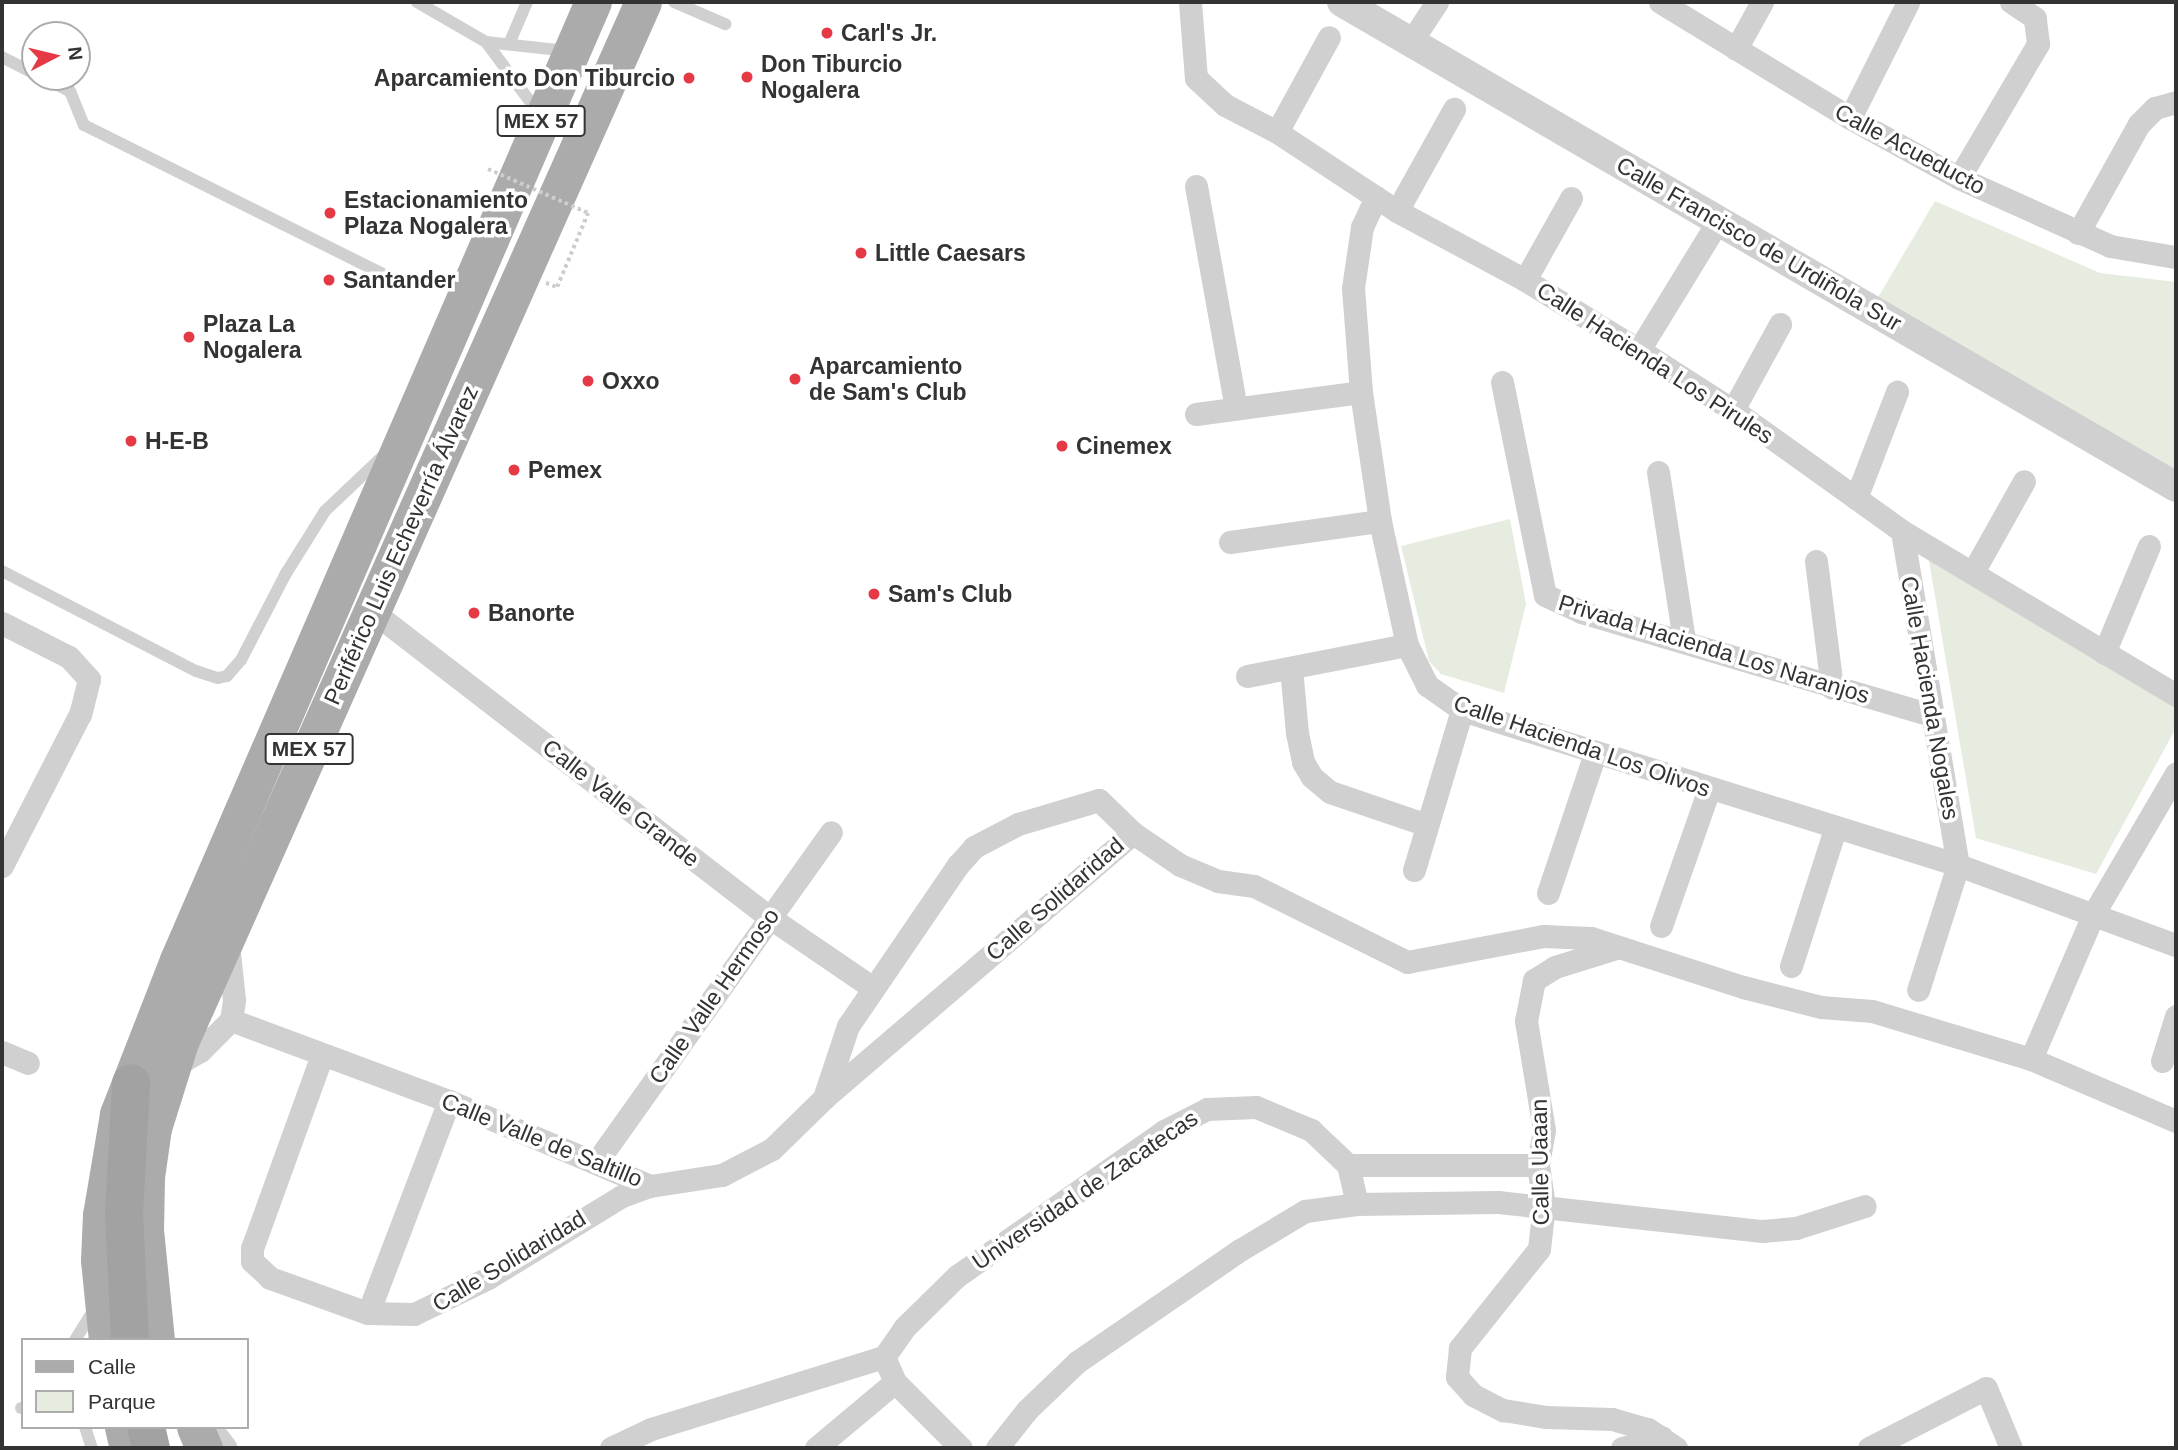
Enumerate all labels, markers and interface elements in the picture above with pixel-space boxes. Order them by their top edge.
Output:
place label: Carl's Jr. [841,19,937,47]
north arrow [21,21,91,91]
marker: Carl's Jr. [819,25,835,41]
text: N [64,46,87,62]
place label: Don Tiburcio Nogalera [761,50,902,104]
place label: Aparcamiento Don Tiburcio [374,64,675,92]
marker: Don Tiburcio Nogalera [739,69,755,85]
marker: Aparcamiento Don Tiburcio [681,70,697,86]
street label: Calle Acueducto [1830,97,1990,201]
road number: MEX 57 [496,104,586,138]
street label: Calle Francisco de Urdiñola Sur [1612,151,1906,337]
place label: Estacionamiento Plaza Nogalera [344,186,528,240]
marker: Estacionamiento Plaza Nogalera [322,205,338,221]
place label: Little Caesars [875,239,1026,267]
marker: Little Caesars [853,245,869,261]
place label: Santander [343,266,455,294]
marker: Santander [321,272,337,288]
street label: Calle Hacienda Los Pirules [1532,276,1778,450]
place label: Plaza La Nogalera [203,310,301,364]
marker: Plaza La Nogalera [181,329,197,345]
place label: Aparcamiento de Sam's Club [809,352,967,406]
place label: Oxxo [602,367,660,395]
marker: Aparcamiento de Sam's Club [787,371,803,387]
marker: Oxxo [580,373,596,389]
street label: Periférico Luis Echeverría Álvarez [318,381,484,709]
place label: H-E-B [145,427,209,455]
place label: Cinemex [1076,432,1172,460]
marker: H-E-B [123,433,139,449]
marker: Cinemex [1054,438,1070,454]
place label: Pemex [528,456,602,484]
marker: Pemex [506,462,522,478]
street label: Calle Hacienda Nogales [1895,574,1965,822]
place label: Sam's Club [888,580,1012,608]
marker: Sam's Club [866,586,882,602]
street label: Privada Hacienda Los Naranjos [1555,589,1873,709]
place label: Banorte [488,599,575,627]
marker: Banorte [466,605,482,621]
street label: Calle Hacienda Los Olivos [1450,689,1714,803]
road number: MEX 57 [264,732,354,766]
street label: Calle Valle Grande [537,733,705,873]
street label: Calle Solidaridad [980,832,1130,966]
street label: Calle Valle Hermoso [643,903,785,1089]
street label: Calle Valle de Saltillo [437,1087,647,1193]
street label: Calle Uaaan [1525,1098,1555,1226]
street label: Universidad de Zacatecas [967,1104,1203,1276]
street label: Calle Solidaridad [427,1204,591,1318]
legend [21,1338,248,1429]
text: Calle [88,1355,136,1378]
text: Parque [88,1390,156,1413]

